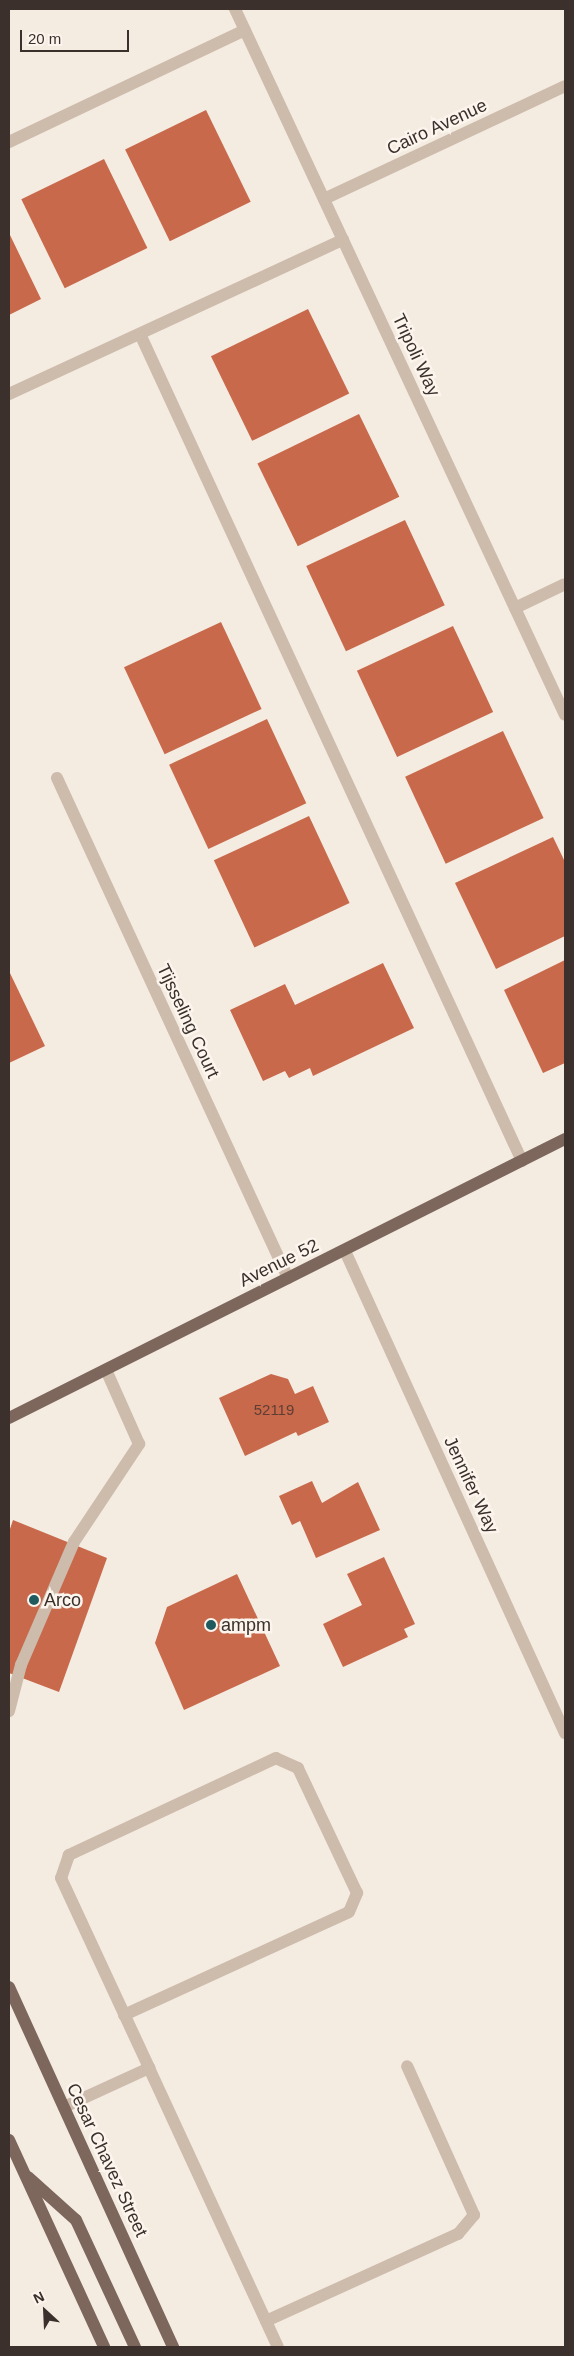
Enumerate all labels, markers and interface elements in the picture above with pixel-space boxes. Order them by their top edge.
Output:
scale bar [22,20,131,52]
text: 20 m [28,30,61,47]
street label: Cairo Avenue [383,94,491,160]
street label: Tripoli Way [387,310,445,400]
street label: Tijsseling Court [152,961,224,1081]
street label: Avenue 52 [236,1234,322,1292]
house number: 52119 [254,1401,294,1419]
street label: Jennifer Way [439,1433,503,1537]
place label: Arco [44,1589,81,1611]
marker: Arco [28,1594,40,1606]
place label: ampm [221,1614,271,1636]
marker: ampm [205,1619,217,1631]
street label: Cesar Chavez Street [62,2080,152,2240]
north arrow [20,2286,70,2336]
text: N [31,2288,47,2307]

